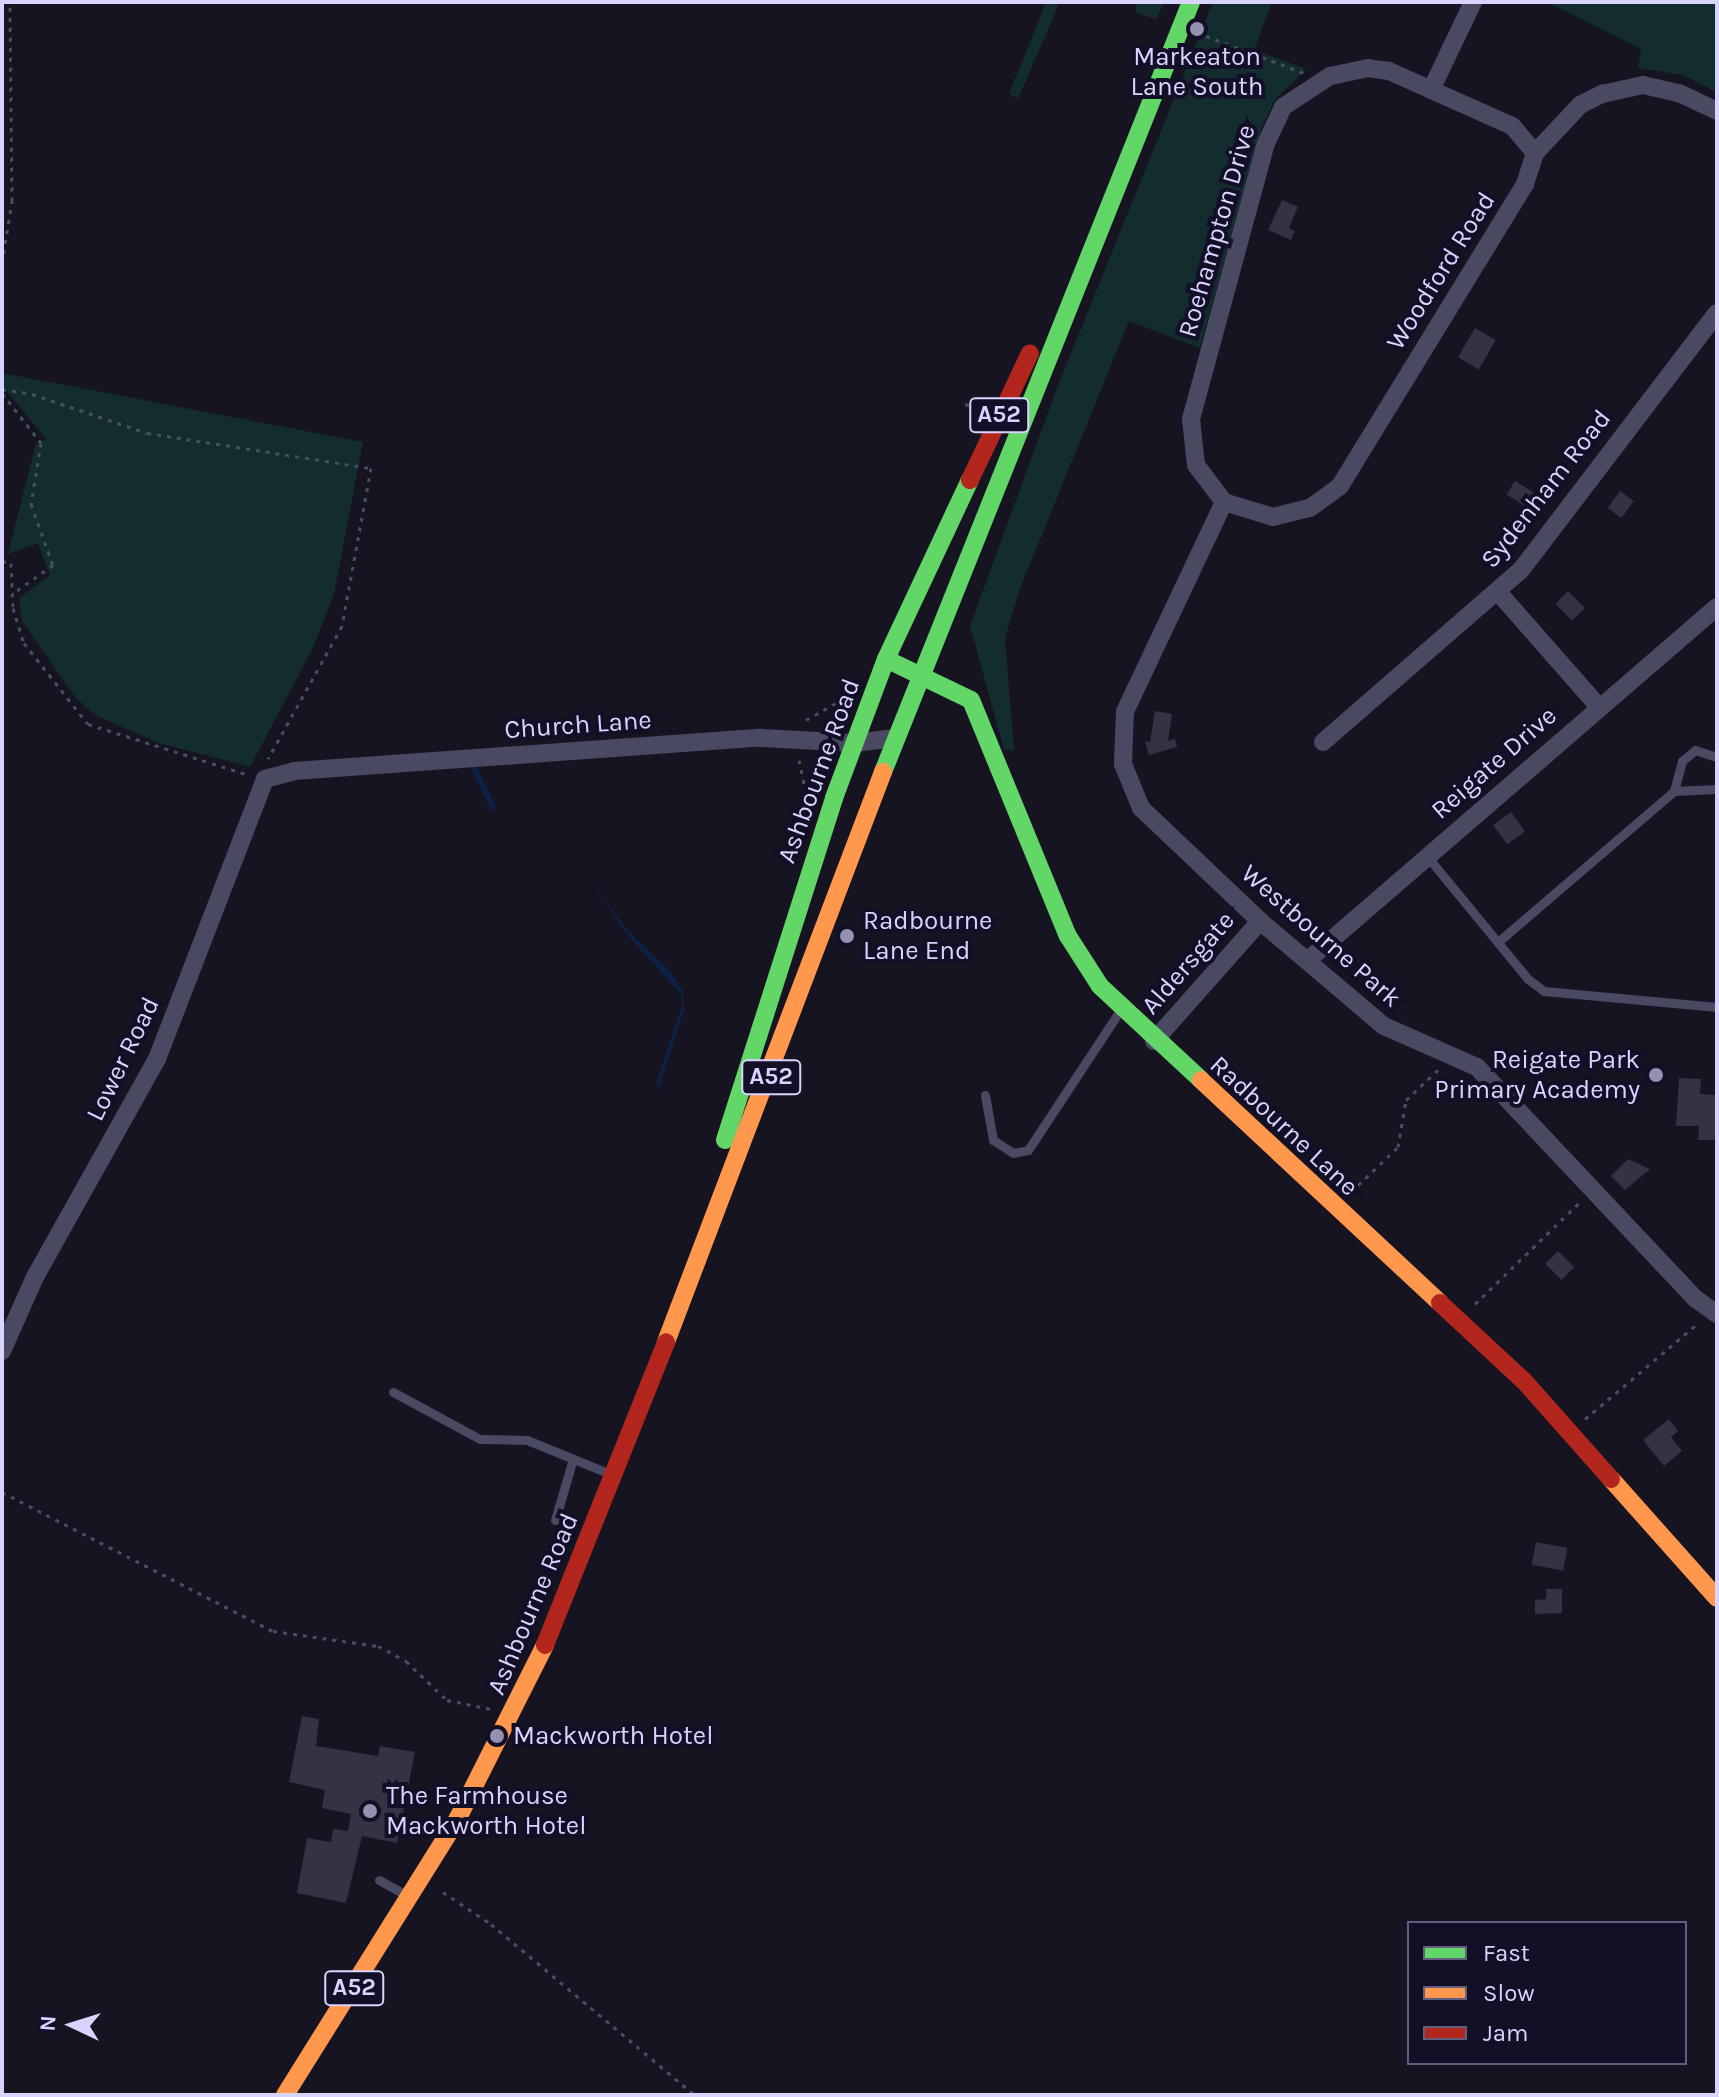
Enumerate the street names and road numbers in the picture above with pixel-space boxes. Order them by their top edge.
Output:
street label: Roehampton Drive [1172,121,1262,341]
street label: Woodford Road [1380,186,1502,356]
road number: A52 [969,395,1029,435]
street label: Sydenham Road [1474,404,1618,574]
street label: Ashbourne Road [771,674,867,868]
street label: Reigate Drive [1425,700,1563,826]
street label: Church Lane [503,704,653,746]
street label: Westbourne Park [1235,858,1407,1014]
street label: Aldersgate [1135,905,1241,1021]
street label: Lower Road [80,992,166,1126]
street label: Radbourne Lane [1203,1049,1365,1203]
road number: A52 [741,1057,801,1097]
street label: Ashbourne Road [481,1509,585,1699]
road number: A52 [324,1968,384,2008]

